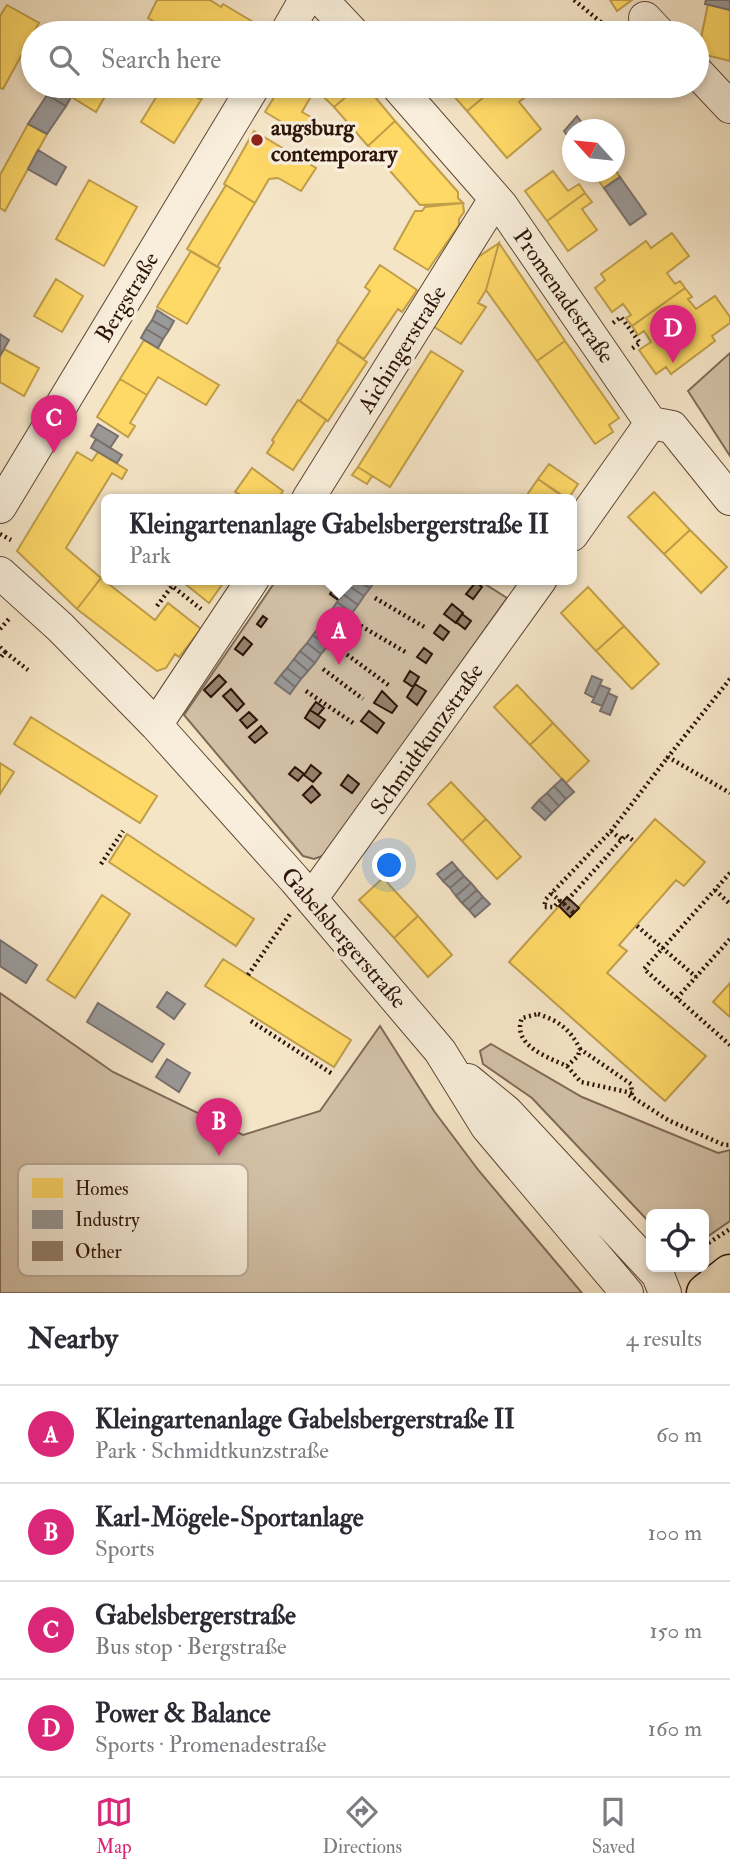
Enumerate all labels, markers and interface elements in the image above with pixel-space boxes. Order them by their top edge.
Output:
search box [21,21,709,98]
icon: search [45,41,83,79]
text: Search here [101,44,221,76]
place label: augsburg contemporary [271,113,398,169]
north arrow [562,119,625,182]
marker: augsburg contemporary [249,132,265,148]
street label: Promenadestraße [507,223,621,369]
street label: Bergstraße [89,246,165,347]
street label: Aichingerstraße [351,280,453,419]
pin: D [650,305,696,363]
pin: C [31,395,77,453]
popup [101,494,577,585]
text: Kleingartenanlage Gabelsbergerstraße II [129,509,549,541]
text: Park [129,541,171,570]
pin: A [316,607,362,665]
street label: Schmidtkunzstraße [364,658,490,820]
your location [372,848,406,882]
street label: Gabelsbergerstraße [275,861,413,1015]
pin: B [196,1098,242,1156]
legend [18,1164,248,1276]
text: Homes [75,1177,129,1201]
text: Industry [75,1208,140,1232]
map controls [646,1209,709,1272]
button: locate [646,1209,709,1272]
text: Other [75,1240,122,1264]
text: Nearby [28,1320,118,1357]
text: 4 results [626,1324,702,1353]
text: Kleingartenanlage Gabelsbergerstraße II [95,1404,515,1436]
text: A [44,1420,58,1449]
text: 60 m [656,1420,702,1449]
text: Park · Schmidtkunzstraße [95,1436,329,1465]
text: Karl-Mögele-Sportanlage [95,1502,364,1534]
text: B [43,1518,59,1547]
text: 100 m [648,1518,702,1547]
text: Sports [95,1534,154,1563]
text: Gabelsbergerstraße [95,1600,296,1632]
text: C [43,1616,59,1645]
text: 150 m [649,1616,702,1645]
text: Bus stop · Bergstraße [95,1632,287,1661]
text: Power & Balance [95,1698,271,1730]
text: D [42,1714,60,1743]
text: 160 m [648,1714,702,1743]
text: Sports · Promenadestraße [95,1730,326,1759]
tab: Map [95,1793,133,1859]
tab: Directions [322,1793,402,1859]
tab: Saved [592,1793,635,1859]

